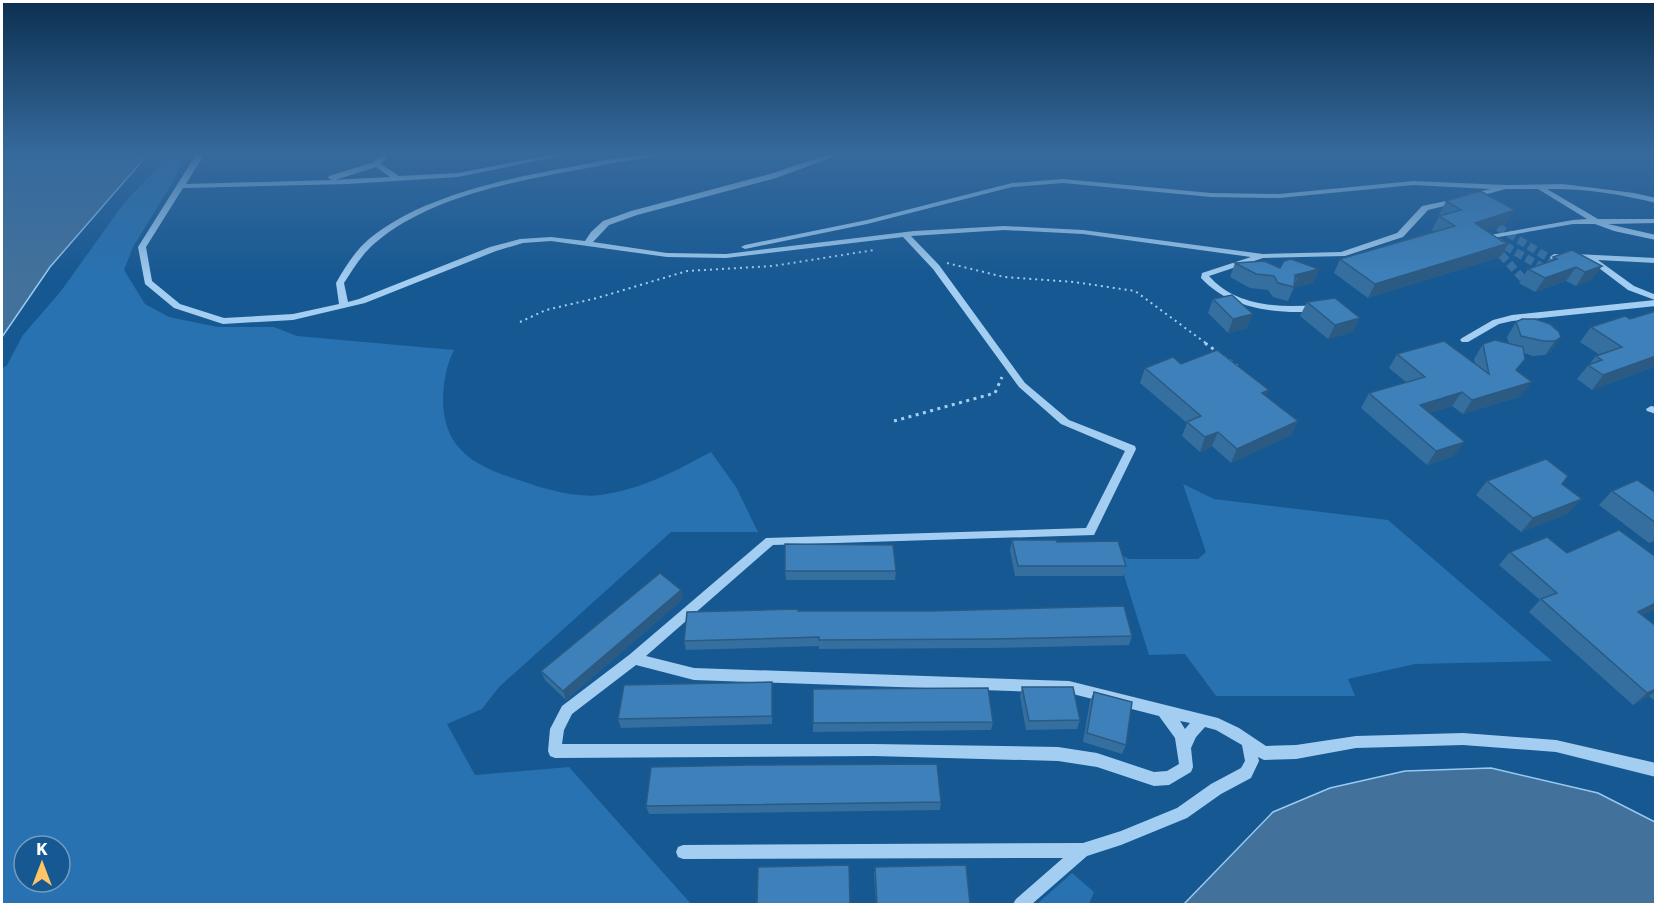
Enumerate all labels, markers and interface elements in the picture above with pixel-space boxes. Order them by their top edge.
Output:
north arrow [12,834,72,894]
text: K [36,839,48,859]

